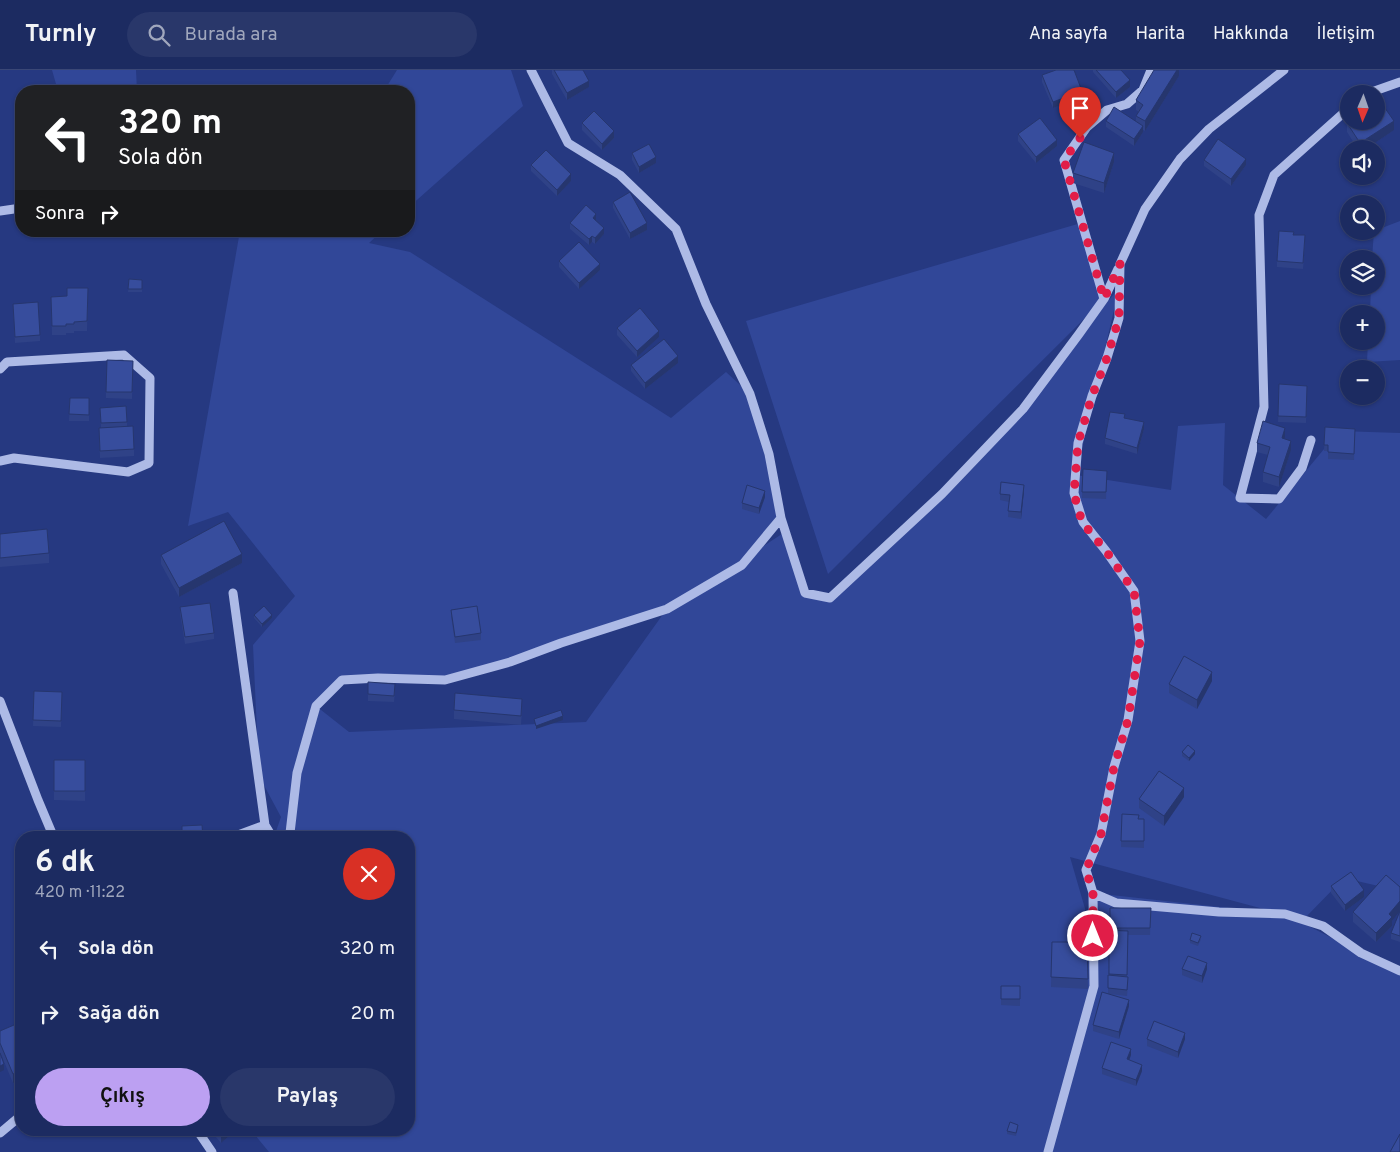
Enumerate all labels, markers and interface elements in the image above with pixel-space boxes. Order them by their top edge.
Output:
search box [127,12,477,57]
text: Turnly [25,20,97,50]
icon: search [145,21,173,49]
text: Burada ara [185,23,278,47]
text: Ana sayfa [1029,23,1108,46]
text: Harita [1136,23,1185,46]
text: Hakkında [1213,23,1288,46]
text: İletişim [1316,23,1375,46]
north arrow [1340,85,1385,130]
map controls [1340,85,1385,405]
pin [1059,87,1101,138]
icon: arrive [1066,94,1094,122]
text: 320 m [118,102,222,146]
icon: left [35,105,100,170]
button: sound [1340,140,1385,185]
text: Sola dön [118,145,203,172]
button: search [1340,195,1385,240]
icon: right [95,200,123,228]
text: Sonra [35,202,85,226]
button: layers [1340,250,1385,295]
button: + [1340,305,1385,350]
button: − [1340,360,1385,405]
text: 6 dk [35,845,95,882]
button: close [343,848,395,900]
text: 420 m · 11:22 [35,883,125,903]
position arrow [1066,909,1118,961]
icon: left [35,935,63,963]
text: Sola dön [78,937,154,961]
text: 320 m [340,937,395,961]
icon: right [35,1000,63,1028]
text: Sağa dön [78,1002,160,1026]
text: 20 m [351,1002,395,1026]
button: Çıkış [35,1068,210,1126]
button: Paylaş [220,1068,395,1126]

